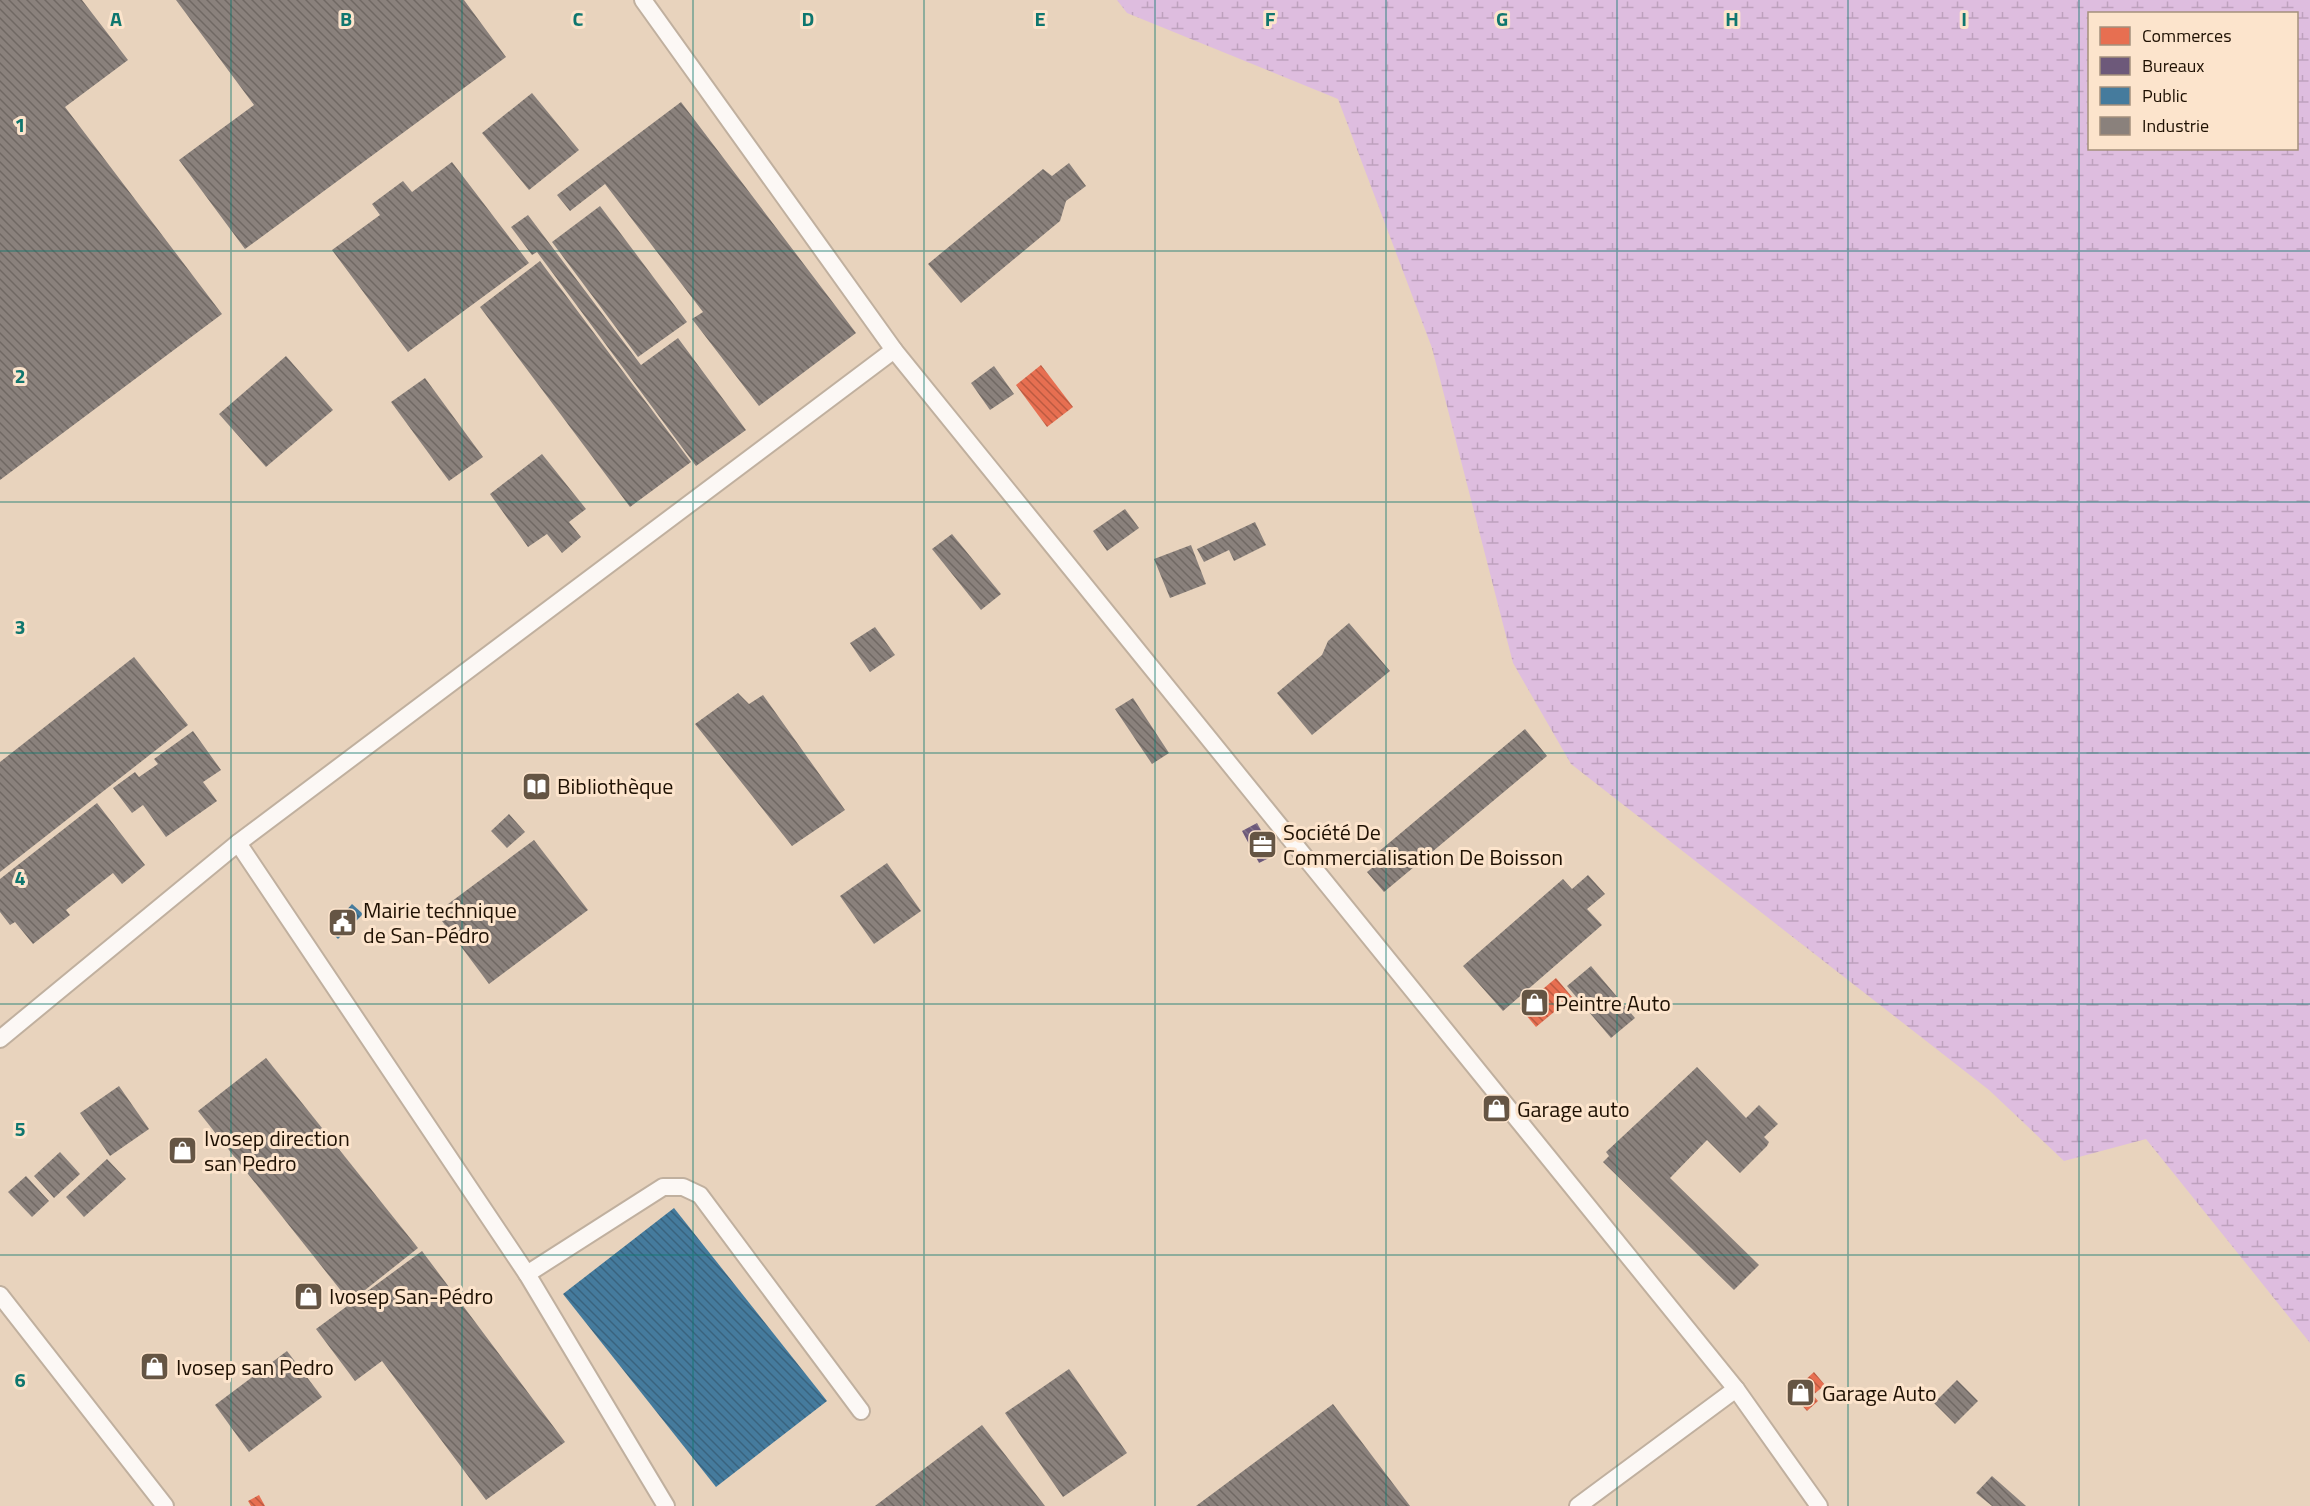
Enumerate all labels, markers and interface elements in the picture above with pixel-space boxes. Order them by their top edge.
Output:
text: A [110,3,122,34]
text: B [340,3,352,34]
text: C [573,3,584,34]
text: D [802,3,814,34]
text: E [1034,3,1046,34]
text: F [1265,3,1276,34]
text: G [1496,3,1508,34]
text: H [1725,3,1739,34]
text: I [1961,3,1967,34]
legend [2088,12,2298,150]
text: Commerces [2142,22,2232,49]
text: Bureaux [2142,52,2205,79]
text: Public [2142,82,2188,109]
text: 1 [14,109,26,140]
text: Industrie [2142,112,2209,139]
text: 2 [14,360,26,391]
text: 3 [14,611,26,642]
place label: Bibliothèque [557,769,673,803]
library icon: Bibliothèque [520,770,552,802]
place label: Société De Commercialisation De Boisson [1283,815,1563,874]
office icon: Société De Commercialisation De Boisson [1246,829,1278,861]
text: 4 [14,862,26,893]
place label: Mairie technique de San-Pédro [363,893,517,952]
public building icon: Mairie technique de San-Pédro [326,907,358,939]
place label: Peintre Auto [1555,986,1671,1020]
shop icon: Peintre Auto [1518,987,1550,1019]
place label: Garage auto [1517,1092,1630,1126]
shop icon: Garage auto [1480,1093,1512,1125]
text: 5 [14,1113,26,1144]
place label: Ivosep direction san Pedro [204,1121,350,1180]
shop icon: Ivosep direction san Pedro [167,1135,199,1167]
place label: Ivosep San-Pédro [329,1279,493,1313]
shop icon: Ivosep San-Pédro [292,1280,324,1312]
place label: Ivosep san Pedro [176,1350,334,1384]
shop icon: Ivosep san Pedro [139,1351,171,1383]
text: 6 [14,1364,26,1395]
place label: Garage Auto [1822,1376,1937,1410]
shop icon: Garage Auto [1785,1377,1817,1409]

